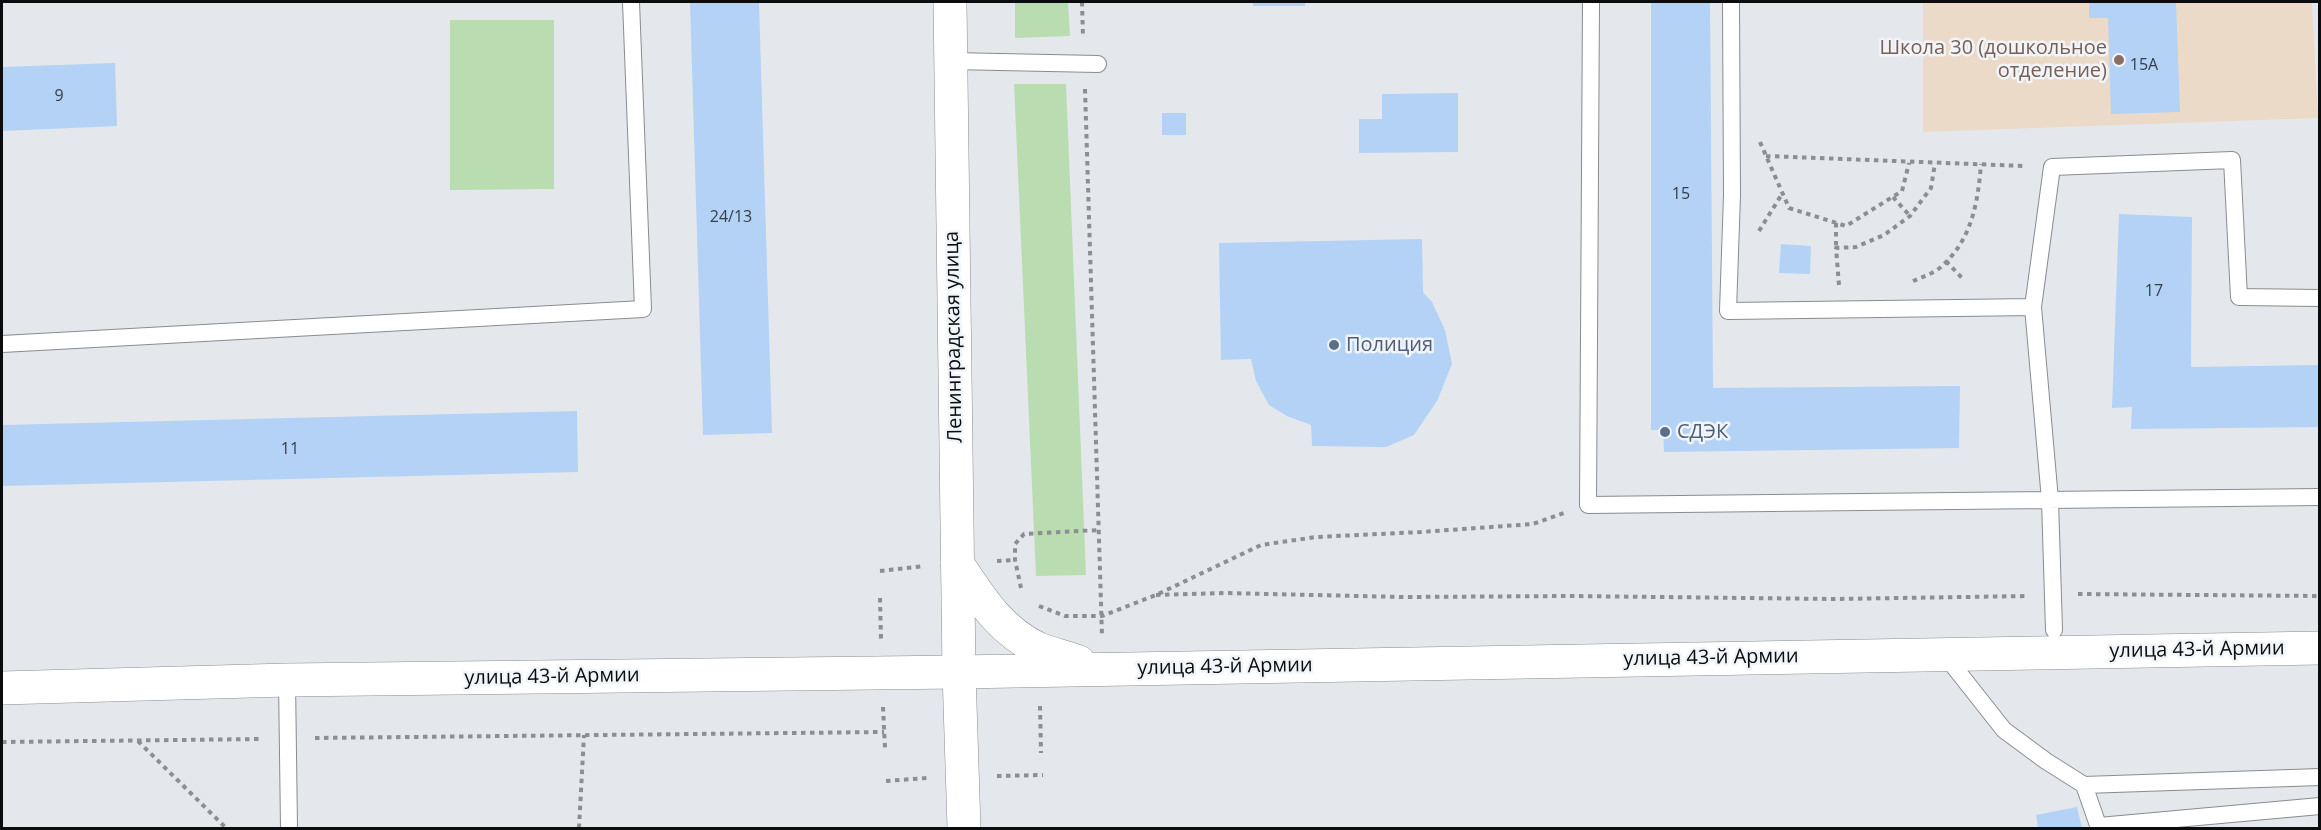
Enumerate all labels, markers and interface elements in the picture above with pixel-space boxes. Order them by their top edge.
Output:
place label: Школа 30 (дошкольное отделение) [1879,36,2107,83]
marker: Школа 30 (дошкольное отделение) [2112,53,2126,67]
house number: 15А [2130,55,2158,75]
house number: 9 [54,86,64,106]
house number: 15 [1672,184,1690,204]
house number: 24/13 [710,207,752,227]
street label: Ленинградская улица [940,231,968,443]
house number: 17 [2145,281,2163,301]
place label: Полиция [1346,333,1433,357]
marker: Полиция [1327,338,1341,352]
place label: СДЭК [1677,420,1728,444]
marker: СДЭК [1658,425,1672,439]
house number: 11 [281,439,299,459]
street label: улица 43-й Армии [2109,636,2285,664]
street label: улица 43-й Армии [1623,644,1799,672]
street label: улица 43-й Армии [1137,653,1313,681]
street label: улица 43-й Армии [464,663,640,691]

